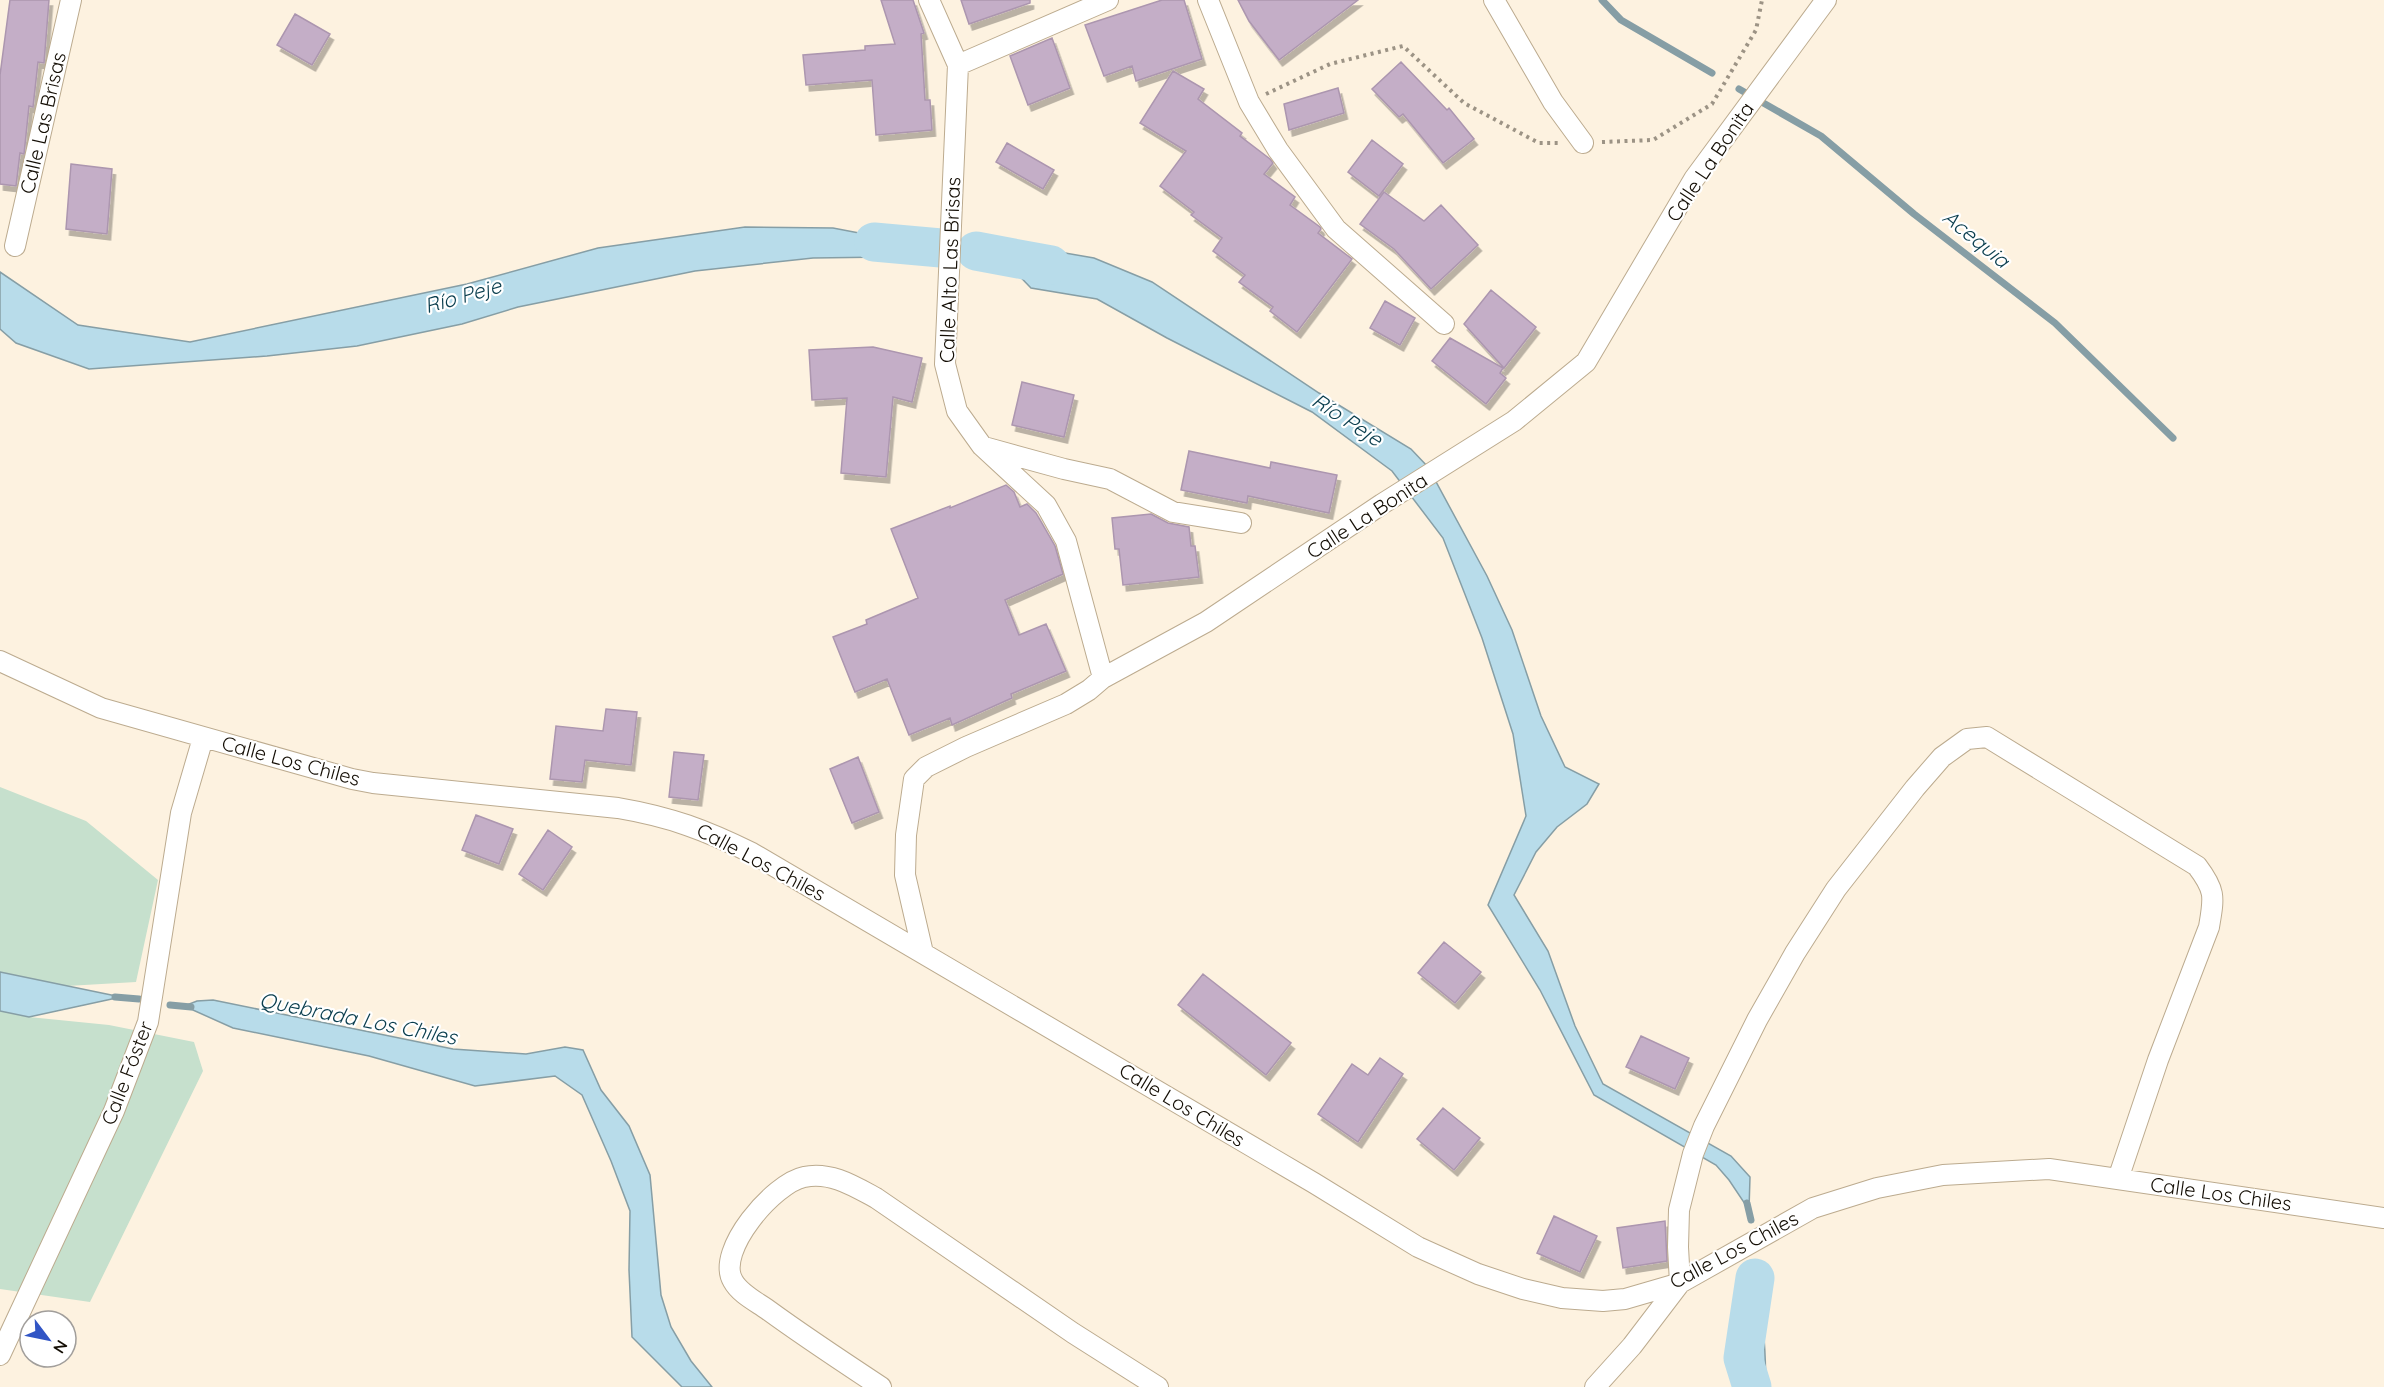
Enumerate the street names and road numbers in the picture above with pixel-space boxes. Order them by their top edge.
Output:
street label: Calle Las Brisas [14,50,71,196]
street label: Calle La Bonita [1660,97,1759,226]
street label: Calle Alto Las Brisas [934,176,965,364]
street label: Calle La Bonita [1302,467,1432,564]
street label: Calle Los Chiles [219,730,363,791]
street label: Calle Los Chiles [693,817,830,906]
street label: Calle Fóster [95,1017,158,1128]
street label: Calle Los Chiles [1115,1057,1250,1152]
street label: Calle Los Chiles [2149,1171,2293,1216]
street label: Calle Los Chiles [1665,1205,1802,1294]

